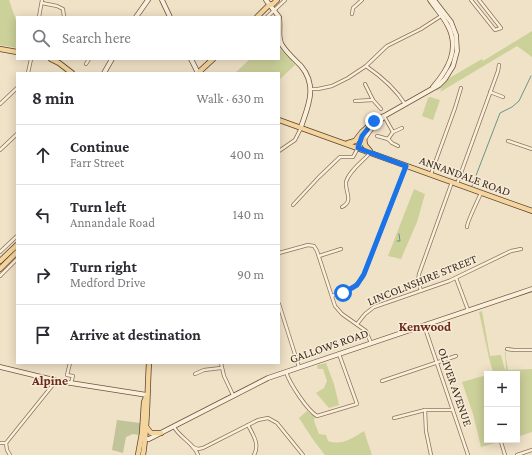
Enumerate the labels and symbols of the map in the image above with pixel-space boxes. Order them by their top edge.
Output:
route end [365,112,383,130]
street label: ANNANDALE ROAD [417,153,513,199]
street label: LINCOLNSHIRE STREET [365,251,479,308]
route start [334,284,352,302]
district label: Kenwood [399,319,451,334]
street label: GALLOWS ROAD [288,326,370,366]
street label: OLIVER AVENUE [435,346,475,429]
district label: Alpine [31,373,68,388]

